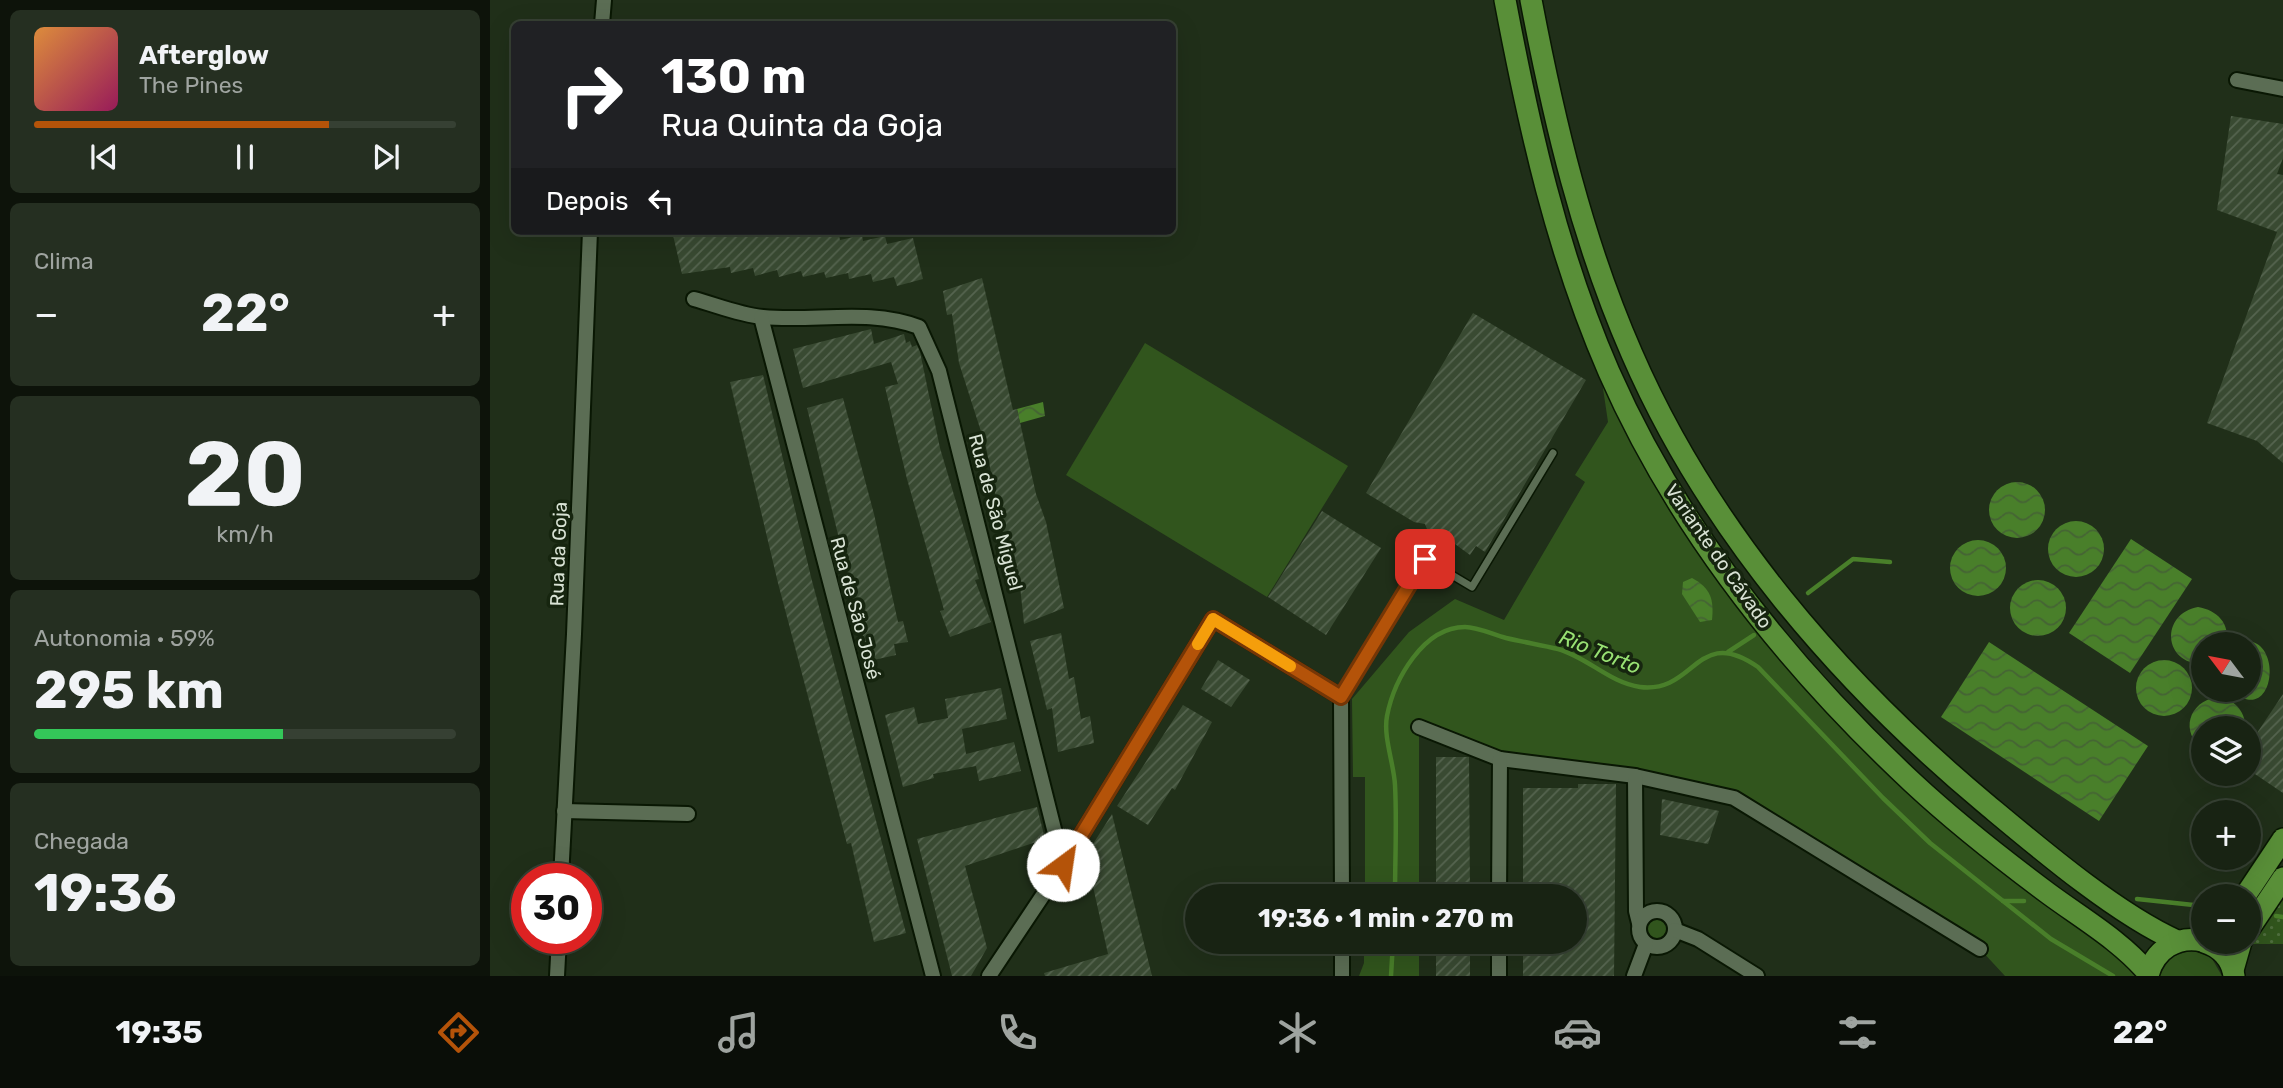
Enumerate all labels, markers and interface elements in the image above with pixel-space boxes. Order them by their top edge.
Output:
text: Afterglow [139,40,269,71]
text: 130 m [661,47,806,105]
icon: right [546,49,637,140]
text: The Pines [139,71,243,99]
text: Rua Quinta da Goja [661,106,943,144]
icon: previous [85,138,123,176]
icon: pause [226,138,264,176]
icon: next [367,138,405,176]
icon: left [642,182,680,220]
text: Depois [546,186,628,217]
text: Clima [34,247,94,275]
text: 22° [201,282,290,344]
text: − [34,291,59,337]
text: + [432,291,456,337]
text: 20 [184,420,306,528]
street label: Rua de São Miguel [964,431,1027,593]
street label: Variante do Cávado [1660,480,1777,633]
street label: Rua da Goja [545,501,572,607]
text: km/h [216,520,274,548]
pin [1395,529,1455,589]
street label: Rua de São José [825,534,886,682]
icon: arrive [1406,540,1444,578]
text: Autonomia · 59% [34,624,215,652]
water label: Rio Torto [1556,624,1645,679]
north arrow [2191,632,2261,702]
map controls [2191,632,2261,954]
text: 295 km [34,659,224,721]
button: layers [2191,716,2261,786]
button: + [2191,800,2261,870]
text: Chegada [34,827,129,855]
position arrow [1026,828,1100,902]
text: 19:36 [34,862,176,924]
speed limit sign: 30 [511,863,602,954]
button: − [2191,884,2261,954]
text: 19:36 · 1 min · 270 m [1258,903,1514,934]
icon: directions [434,1008,483,1057]
icon: music [714,1008,763,1057]
icon: phone [993,1008,1042,1057]
icon: climate [1273,1008,1322,1057]
icon: car [1553,1008,1602,1057]
icon: filters [1833,1008,1882,1057]
text: 19:35 [115,1013,203,1051]
text: 22° [2113,1013,2168,1051]

